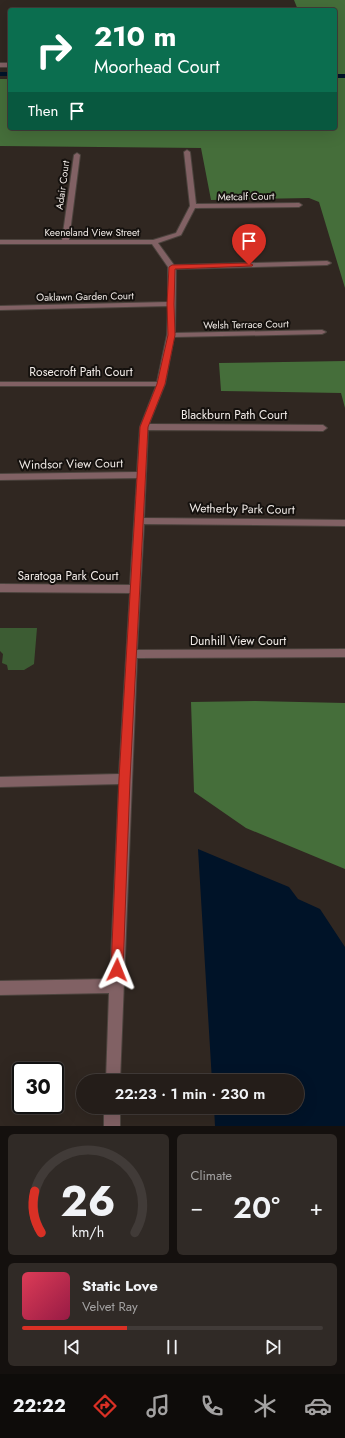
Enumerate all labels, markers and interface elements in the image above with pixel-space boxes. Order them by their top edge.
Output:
text: 210 m [94,16,177,57]
icon: right [28,24,80,76]
text: Moorhead Court [94,54,220,80]
text: Then [28,100,58,122]
icon: arrive [66,100,88,122]
street label: Adair Court [52,159,73,211]
street label: Metcalf Court [217,188,275,204]
pin [232,224,266,265]
street label: Keeneland View Street [45,225,140,240]
icon: arrive [238,230,260,252]
street label: Oaklawn Garden Court [36,288,135,305]
street label: Welsh Terrace Court [203,316,290,333]
street label: Rosecroft Path Court [29,363,133,381]
street label: Blackburn Path Court [181,406,287,424]
street label: Windsor View Court [19,454,123,474]
street label: Wetherby Park Court [189,499,295,519]
street label: Saratoga Park Court [18,567,119,585]
street label: Dunhill View Court [190,632,286,650]
position arrow [96,949,138,991]
speed limit sign: 30 [12,1062,64,1114]
text: 22:23 · 1 min · 230 m [115,1083,265,1105]
text: Climate [191,1166,232,1185]
text: 26 [61,1170,116,1231]
text: 20° [233,1186,280,1229]
text: − [191,1191,203,1223]
text: + [309,1191,323,1223]
text: km/h [72,1221,104,1241]
text: Static Love [82,1275,158,1297]
text: Velvet Ray [82,1297,138,1316]
icon: previous [61,1336,83,1358]
icon: pause [161,1336,183,1358]
icon: next [262,1336,284,1358]
icon: directions [91,1392,119,1420]
icon: music [144,1392,172,1420]
icon: phone [198,1392,226,1420]
icon: climate [251,1392,279,1420]
icon: car [304,1392,332,1420]
text: 22:22 [13,1393,66,1419]

